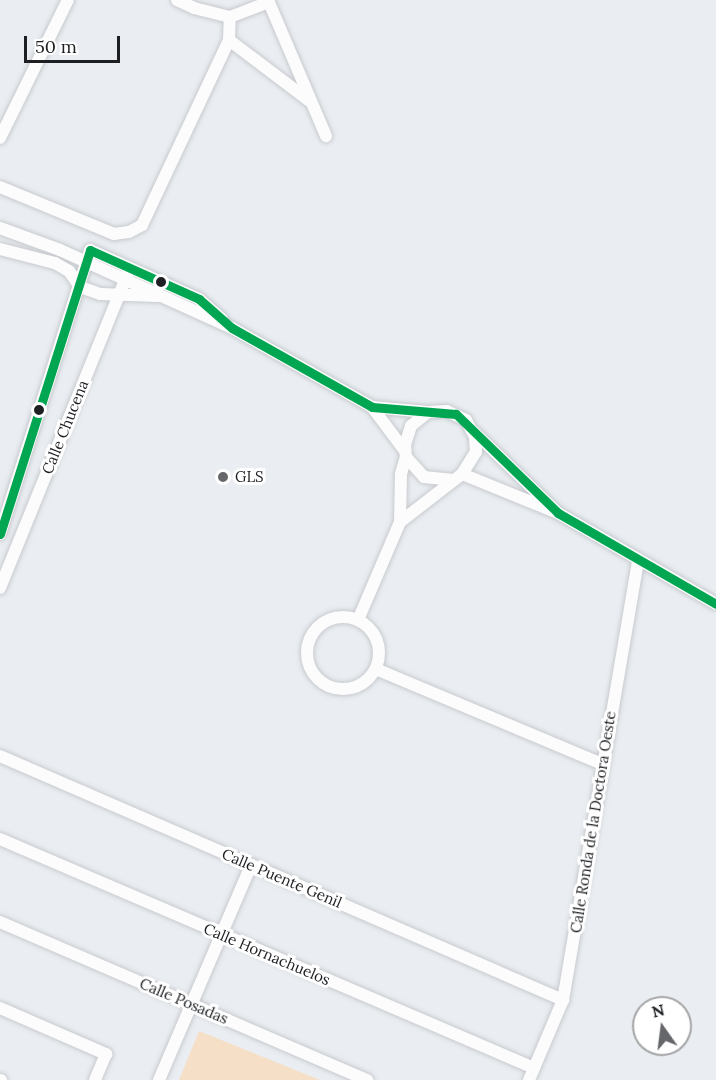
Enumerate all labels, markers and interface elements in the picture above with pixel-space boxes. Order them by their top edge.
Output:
scale bar [27,24,123,62]
text: 50 m [35,35,77,58]
unlabelled marker [155,276,167,288]
street label: Calle Chucena [38,377,92,477]
unlabelled marker [33,404,45,416]
place label: GLS [235,468,264,486]
marker: GLS [216,470,230,484]
street label: Calle Ronda de la Doctora Oeste [567,710,619,934]
street label: Calle Puente Genil [219,845,345,911]
street label: Calle Hornachuelos [201,919,333,989]
street label: Calle Posadas [137,974,231,1028]
north arrow [632,996,692,1056]
text: N [650,999,667,1022]

